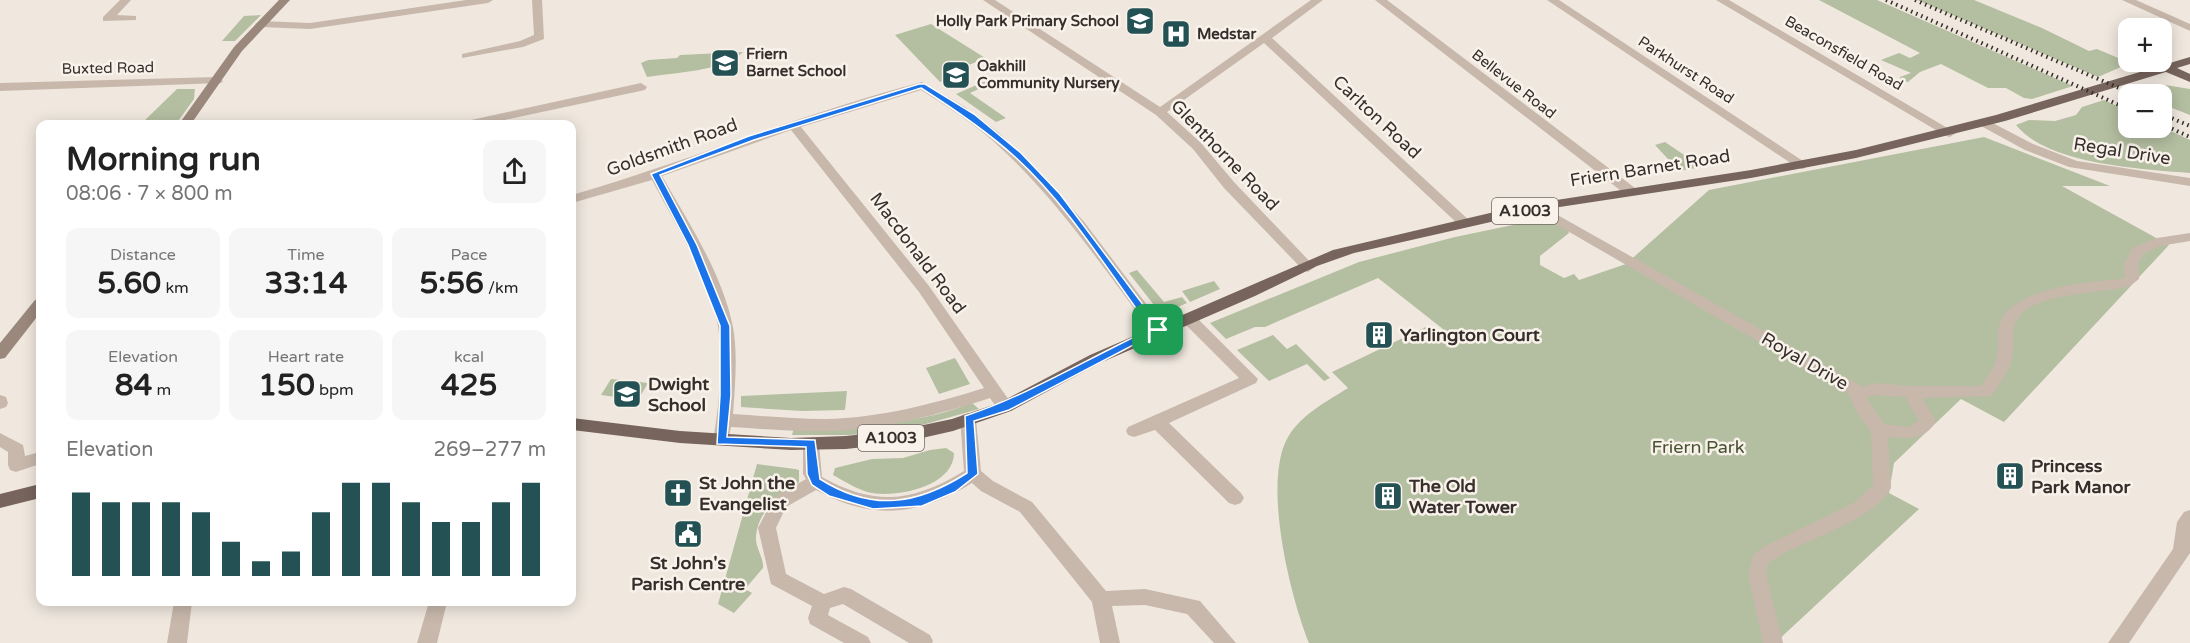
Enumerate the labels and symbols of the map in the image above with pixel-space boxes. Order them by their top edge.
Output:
school or university icon: Holly Park Primary School [1124,5,1156,37]
place label: Holly Park Primary School [936,12,1119,31]
street label: Beaconsfield Road [1782,12,1906,94]
hospital icon: Medstar [1160,18,1192,50]
place label: Medstar [1197,25,1257,43]
street label: Parkhurst Road [1635,32,1737,108]
place label: Friern Barnet School [746,45,846,80]
street label: Bellevue Road [1468,46,1560,122]
school or university icon: Friern Barnet School [709,47,741,79]
place label: Oakhill Community Nursery [977,57,1120,93]
street label: Buxted Road [62,58,154,78]
school or university icon: Oakhill Community Nursery [940,59,972,91]
street label: Carlton Road [1328,71,1426,163]
street label: Glenthorne Road [1166,95,1284,215]
street label: Goldsmith Road [603,113,741,181]
street label: Regal Drive [2072,132,2172,170]
street label: Friern Barnet Road [1568,144,1732,192]
street label: Macdonald Road [865,188,971,318]
road number: A1003 [1492,198,1558,224]
pin [1132,304,1183,355]
building icon: Yarlington Court [1363,319,1395,351]
place label: Yarlington Court [1400,324,1540,346]
street label: Royal Drive [1758,327,1852,395]
place label: Dwight School [648,373,709,416]
school or university icon: Dwight School [611,378,643,410]
road number: A1003 [858,425,924,451]
park label: Friern Park [1651,436,1745,458]
place label: Princess Park Manor [2031,455,2132,498]
building icon: Princess Park Manor [1994,460,2026,492]
place label: St John the Evangelist [699,472,795,515]
place label: The Old Water Tower [1408,475,1518,518]
church icon: St John the Evangelist [662,477,694,509]
building icon: The Old Water Tower [1372,480,1404,512]
public building icon: St John's Parish Centre [672,518,704,550]
place label: St John's Parish Centre [631,552,745,595]

